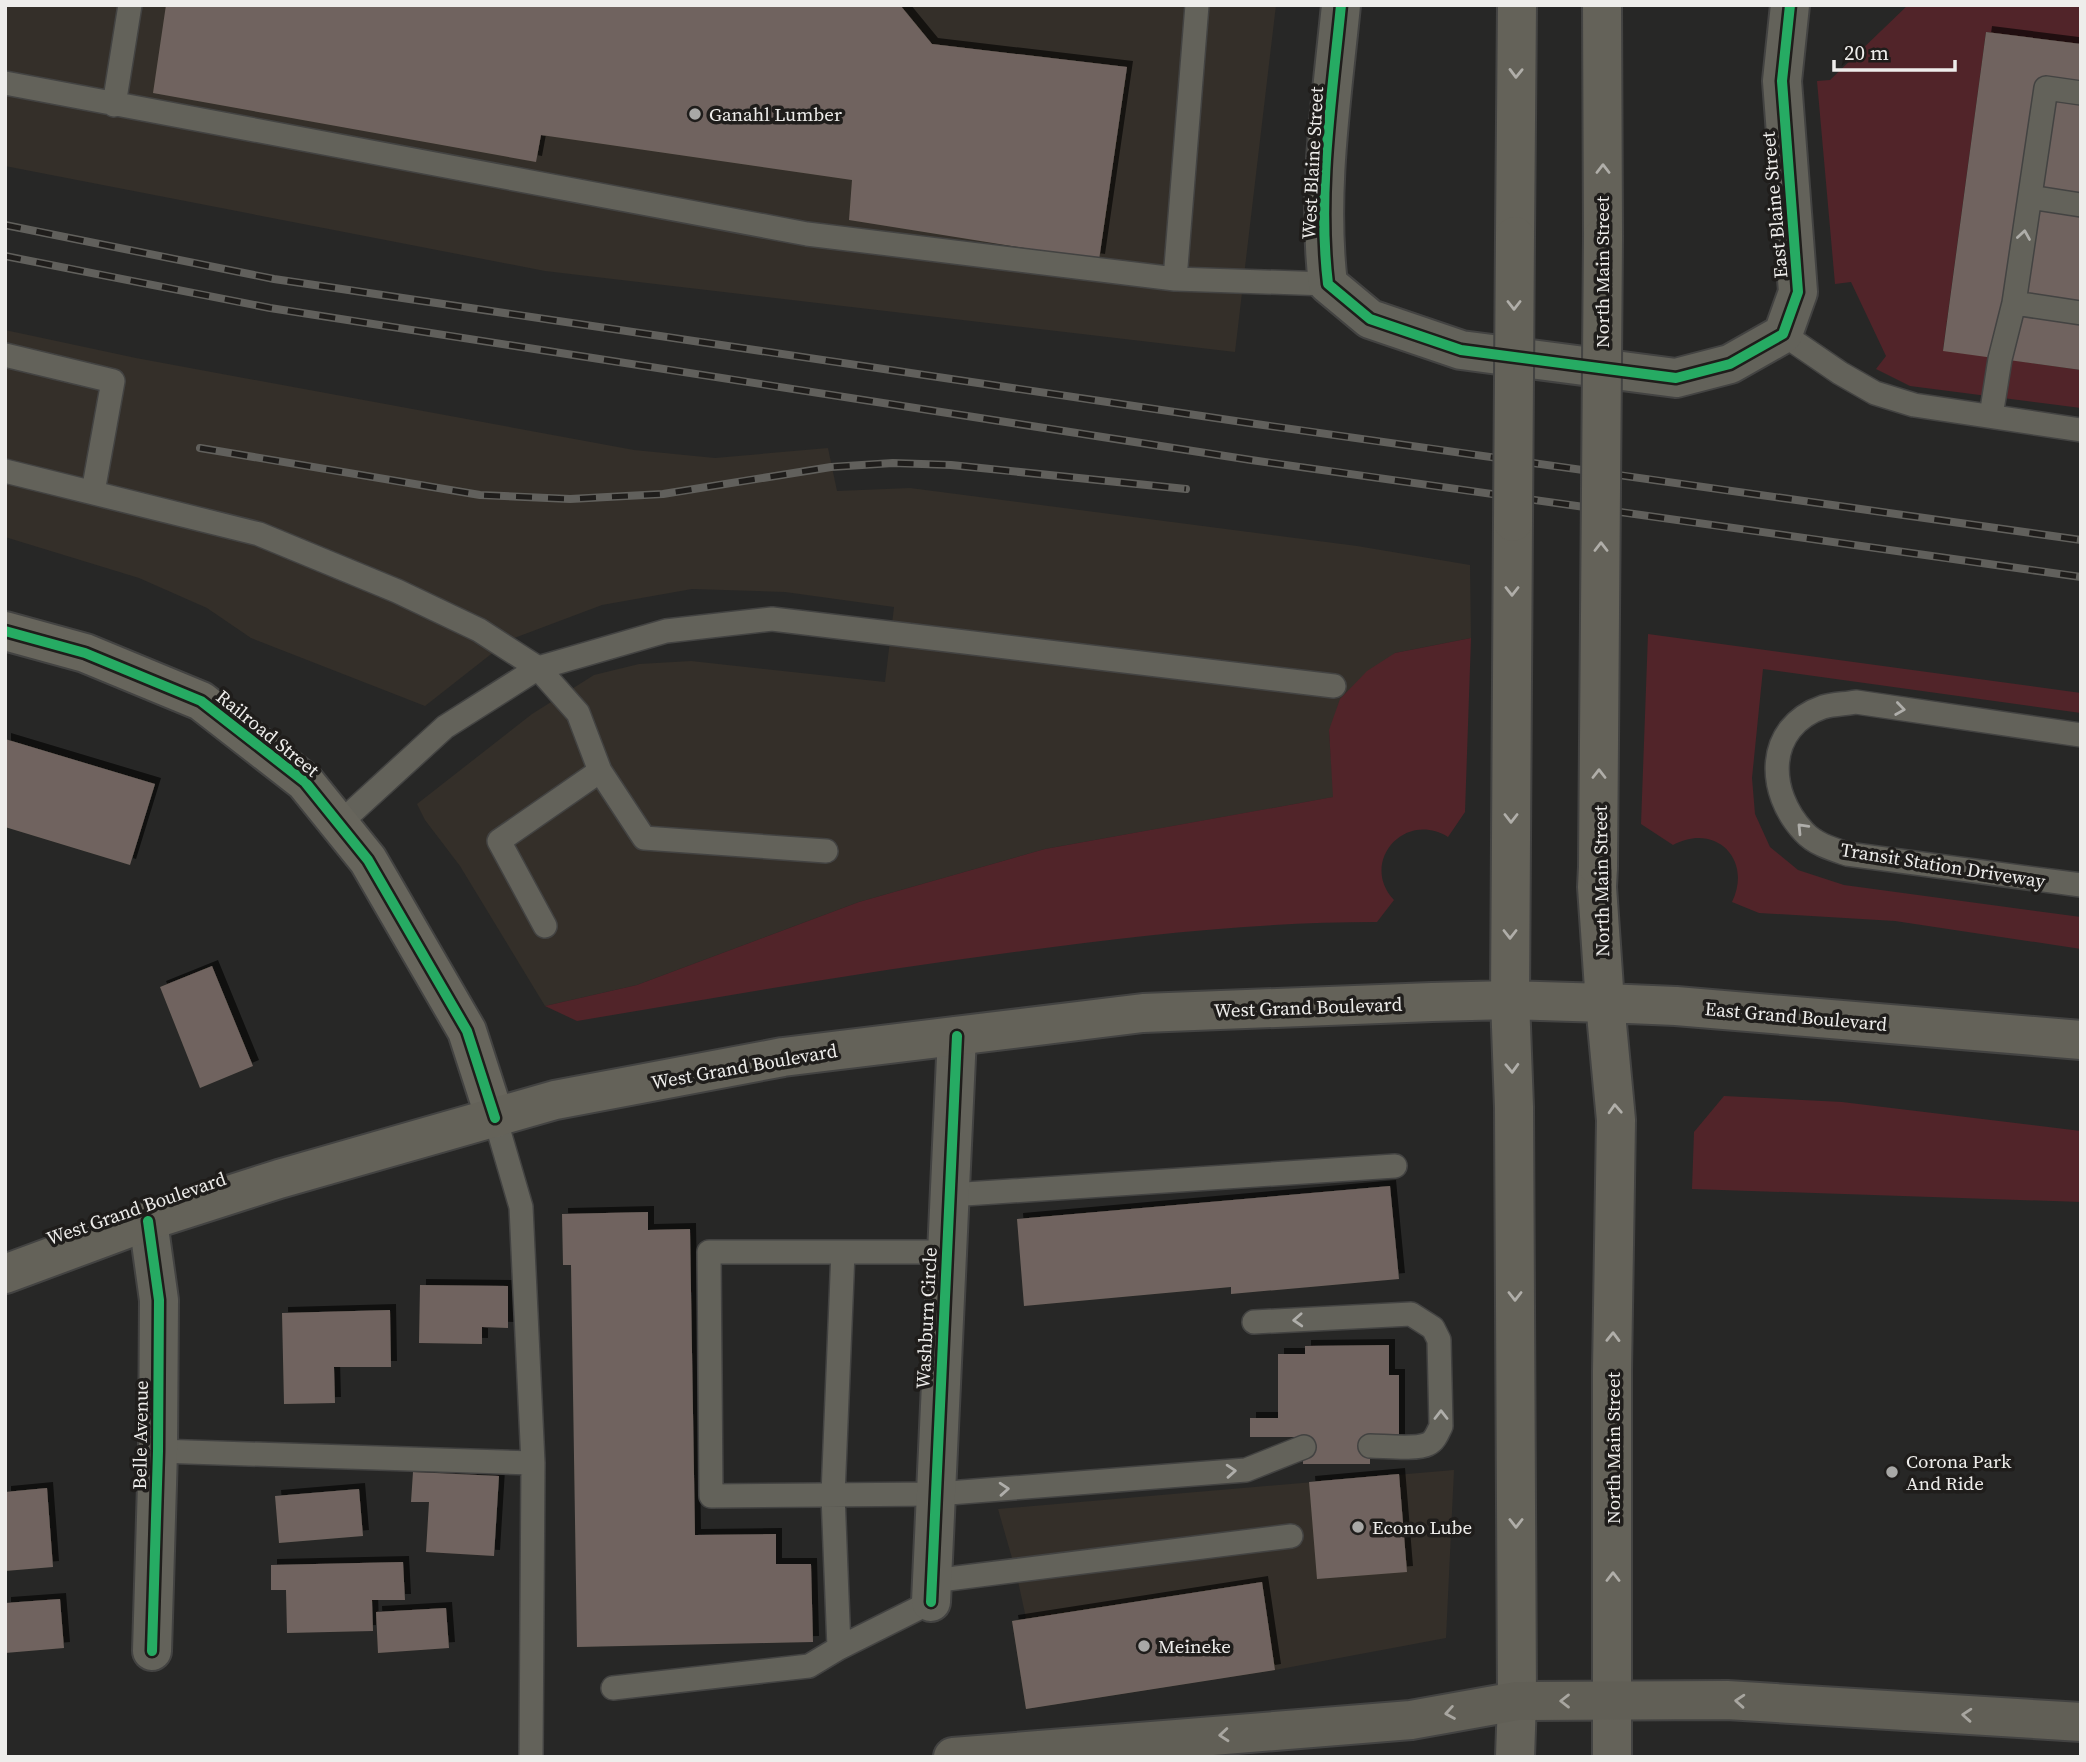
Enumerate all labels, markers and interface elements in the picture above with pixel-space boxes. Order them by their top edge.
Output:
scale bar [1834,28,1955,72]
text: 20 m [1844,38,1889,67]
one-way arrow [1509,68,1524,79]
street label: West Blaine Street [1295,85,1329,240]
place label: Ganahl Lumber [709,101,842,127]
marker: Ganahl Lumber [687,106,703,122]
street label: East Blaine Street [1755,130,1793,280]
one-way arrow [1595,163,1611,174]
street label: North Main Street [1589,195,1615,348]
one-way arrow [2016,229,2031,241]
one-way arrow [1506,300,1522,310]
one-way arrow [1593,541,1609,552]
one-way arrow [1504,586,1520,596]
street label: Railroad Street [211,683,326,783]
one-way arrow [1895,701,1906,716]
one-way arrow [1591,769,1607,779]
street label: North Main Street [1587,804,1615,957]
one-way arrow [1503,813,1519,824]
one-way arrow [1798,823,1810,836]
street label: Transit Station Driveway [1839,836,2048,894]
one-way arrow [1502,929,1518,940]
street label: West Grand Boulevard [1213,991,1403,1023]
street label: East Grand Boulevard [1704,995,1888,1037]
street label: West Grand Boulevard [649,1037,839,1095]
one-way arrow [1505,1063,1520,1074]
one-way arrow [1608,1104,1623,1115]
street label: West Grand Boulevard [43,1165,230,1251]
street label: Washburn Circle [909,1246,943,1390]
one-way arrow [1507,1291,1523,1302]
one-way arrow [1292,1312,1303,1327]
one-way arrow [1605,1331,1621,1342]
street label: North Main Street [1600,1371,1626,1524]
street label: Belle Avenue [126,1380,154,1490]
one-way arrow [1433,1409,1449,1419]
place label: Corona Park And Ride [1906,1448,2012,1496]
one-way arrow [1226,1464,1237,1479]
marker: Corona Park And Ride [1884,1464,1900,1480]
one-way arrow [999,1482,1010,1497]
place label: Econo Lube [1372,1514,1472,1540]
marker: Econo Lube [1350,1519,1366,1535]
one-way arrow [1508,1519,1524,1529]
one-way arrow [1605,1572,1621,1582]
place label: Meineke [1158,1633,1231,1659]
marker: Meineke [1136,1638,1152,1654]
one-way arrow [1559,1693,1570,1709]
one-way arrow [1734,1693,1745,1708]
one-way arrow [1444,1705,1456,1720]
one-way arrow [1961,1708,1972,1723]
one-way arrow [1218,1727,1229,1742]

